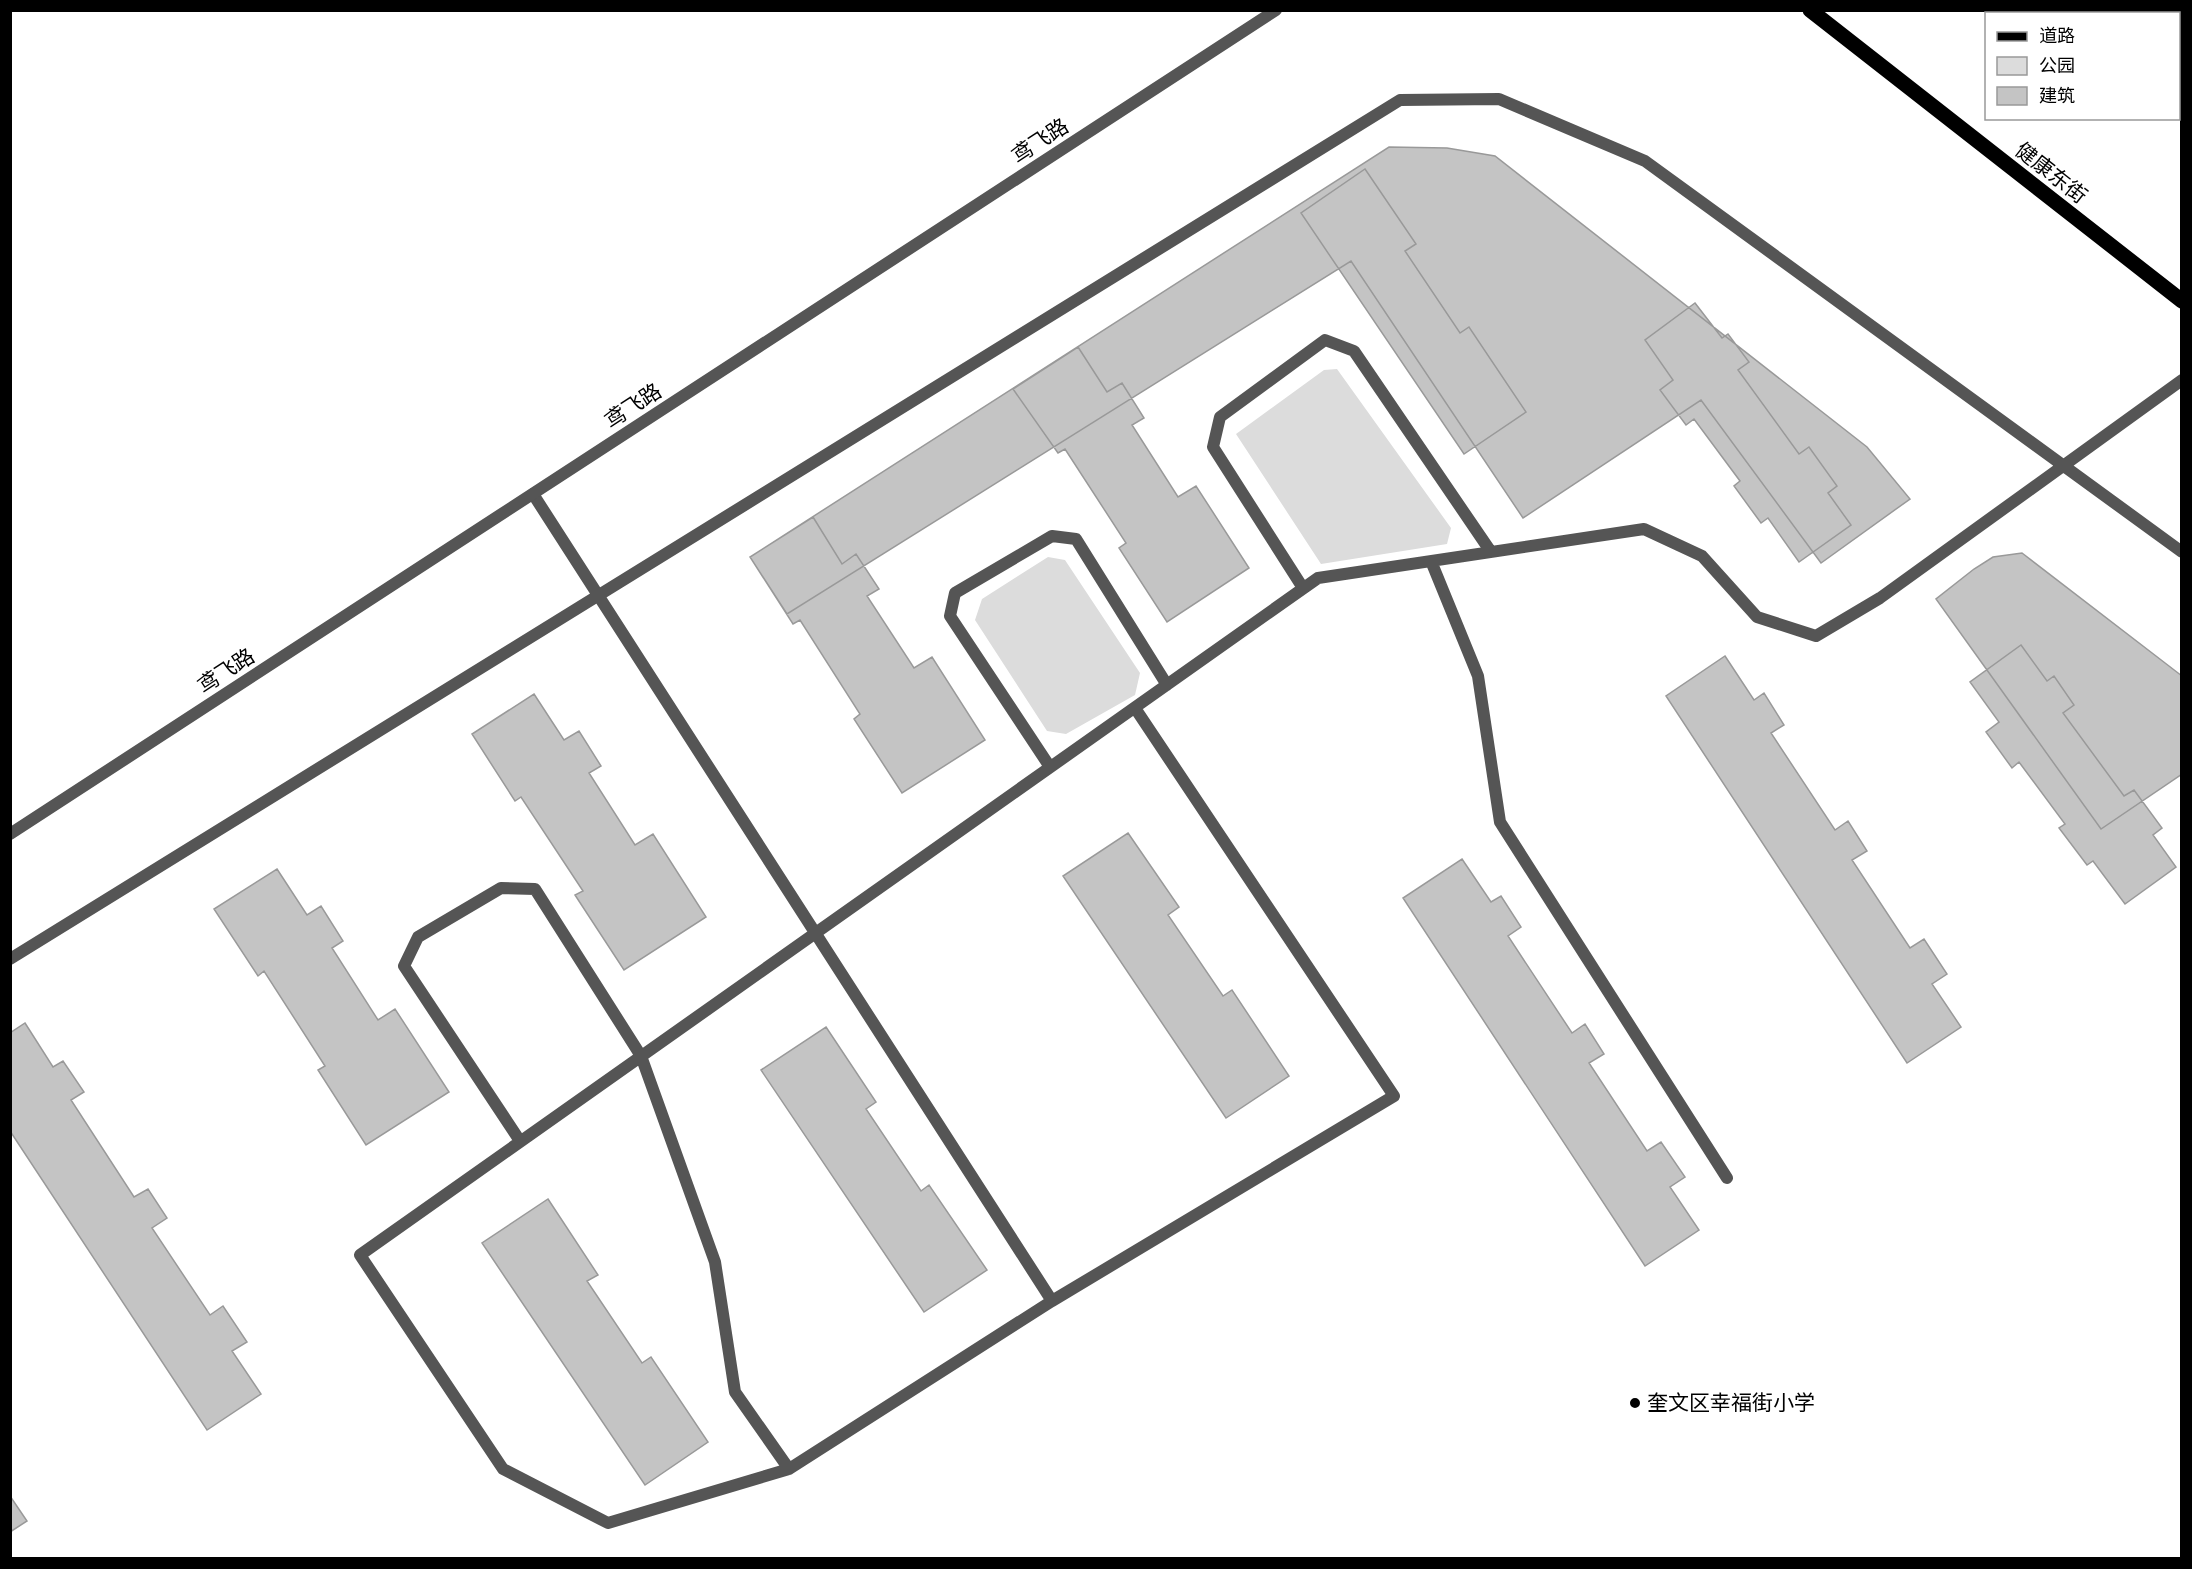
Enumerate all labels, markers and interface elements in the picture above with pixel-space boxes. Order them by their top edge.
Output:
legend [1985,12,2180,120]
text: 道路 [2039,23,2075,47]
text: 公园 [2039,53,2075,77]
text: 建筑 [2039,83,2075,107]
street label: 鸢飞路 [1005,111,1073,169]
street label: 健康东街 [2010,135,2093,209]
street label: 鸢飞路 [598,376,666,434]
street label: 鸢飞路 [191,641,259,699]
place label: 奎文区幸福街小学 [1647,1388,1815,1416]
marker: 奎文区幸福街小学 [1628,1396,1642,1410]

